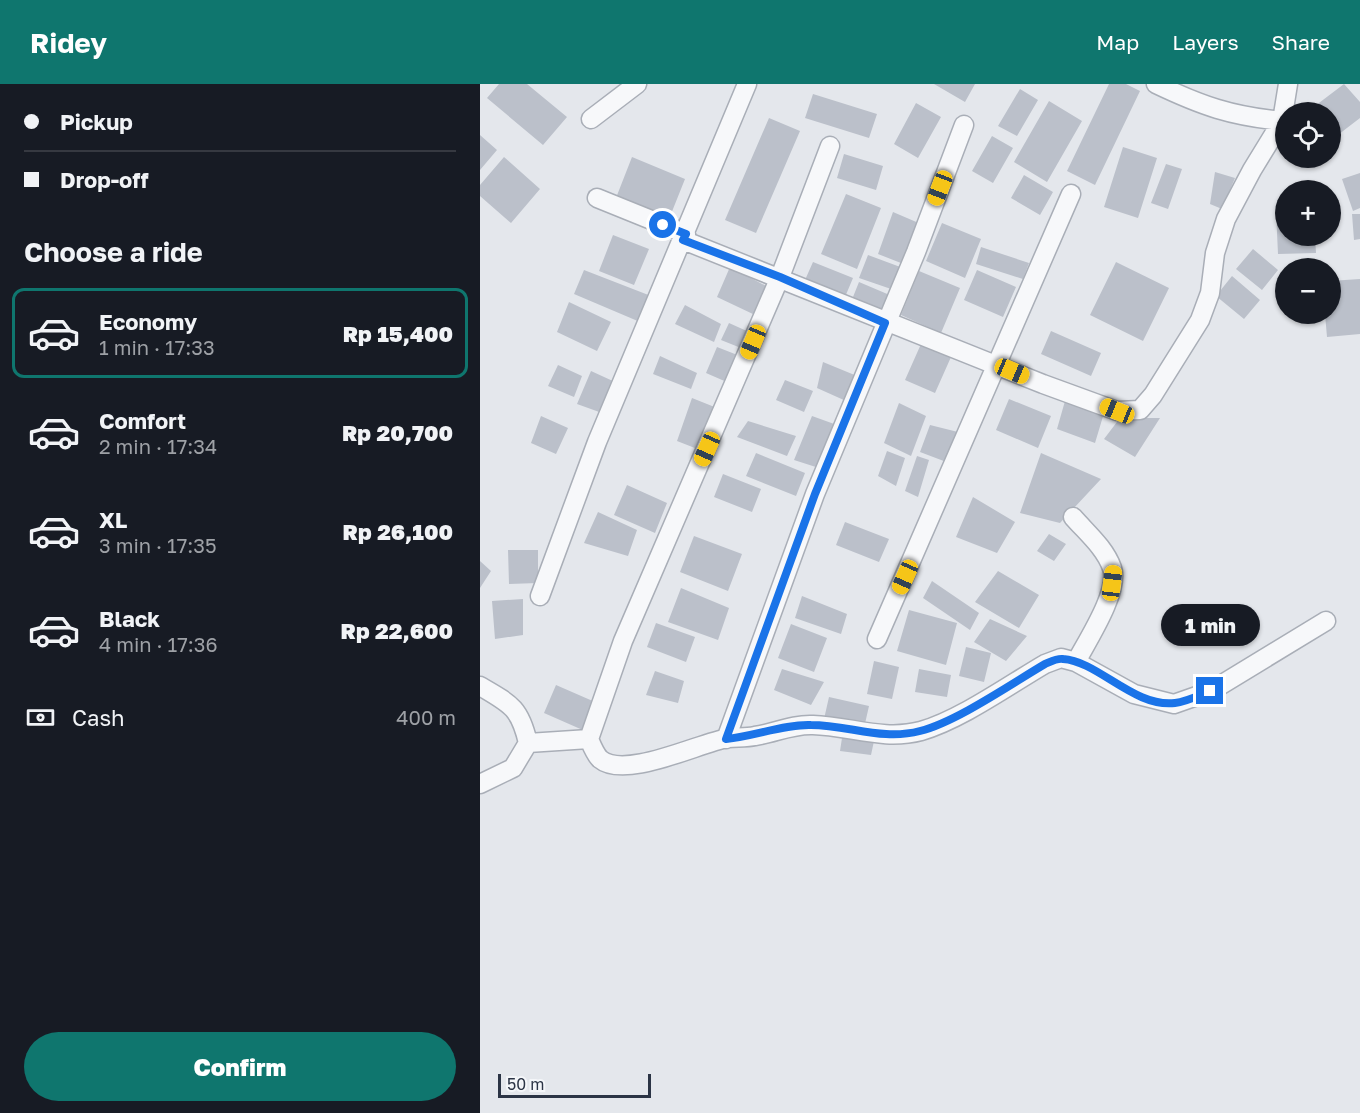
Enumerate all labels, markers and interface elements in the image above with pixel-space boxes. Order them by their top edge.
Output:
text: Ridey [30,26,107,59]
text: Map [1096,29,1139,55]
text: Layers [1172,29,1239,55]
text: Share [1272,29,1330,55]
map controls [1275,102,1341,324]
button: locate [1275,102,1341,168]
text: Pickup [60,108,133,135]
text: Drop-off [60,166,149,193]
car [925,168,955,208]
button: + [1275,180,1341,246]
route start [649,211,676,238]
text: Choose a ride [24,236,203,268]
button: − [1275,258,1341,324]
icon: car [27,306,81,360]
text: Economy [99,308,197,335]
text: Rp 15,400 [343,320,453,347]
car [738,322,768,362]
text: 1 min · 17:33 [99,335,215,359]
car [992,356,1032,386]
car [1097,396,1137,426]
icon: car [27,405,81,459]
text: Comfort [99,407,186,434]
text: Rp 20,700 [342,419,453,446]
car [691,429,723,469]
text: 2 min · 17:34 [99,434,217,458]
icon: car [27,504,81,558]
text: XL [99,506,127,533]
text: Rp 26,100 [343,518,453,545]
text: 3 min · 17:35 [99,533,217,557]
car [889,557,921,597]
car [1101,564,1123,602]
icon: car [27,603,81,657]
callout: 1 min [1160,604,1260,646]
text: Black [99,605,160,632]
text: 1 min [1185,613,1236,637]
text: Rp 22,600 [341,617,453,644]
text: 4 min · 17:36 [99,632,218,656]
route end [1196,677,1223,704]
icon: cash [24,701,57,734]
text: Cash [72,704,125,731]
text: 400 m [396,705,456,729]
button: Confirm [24,1032,456,1101]
scale bar [498,1071,651,1098]
text: 50 m [507,1074,544,1094]

